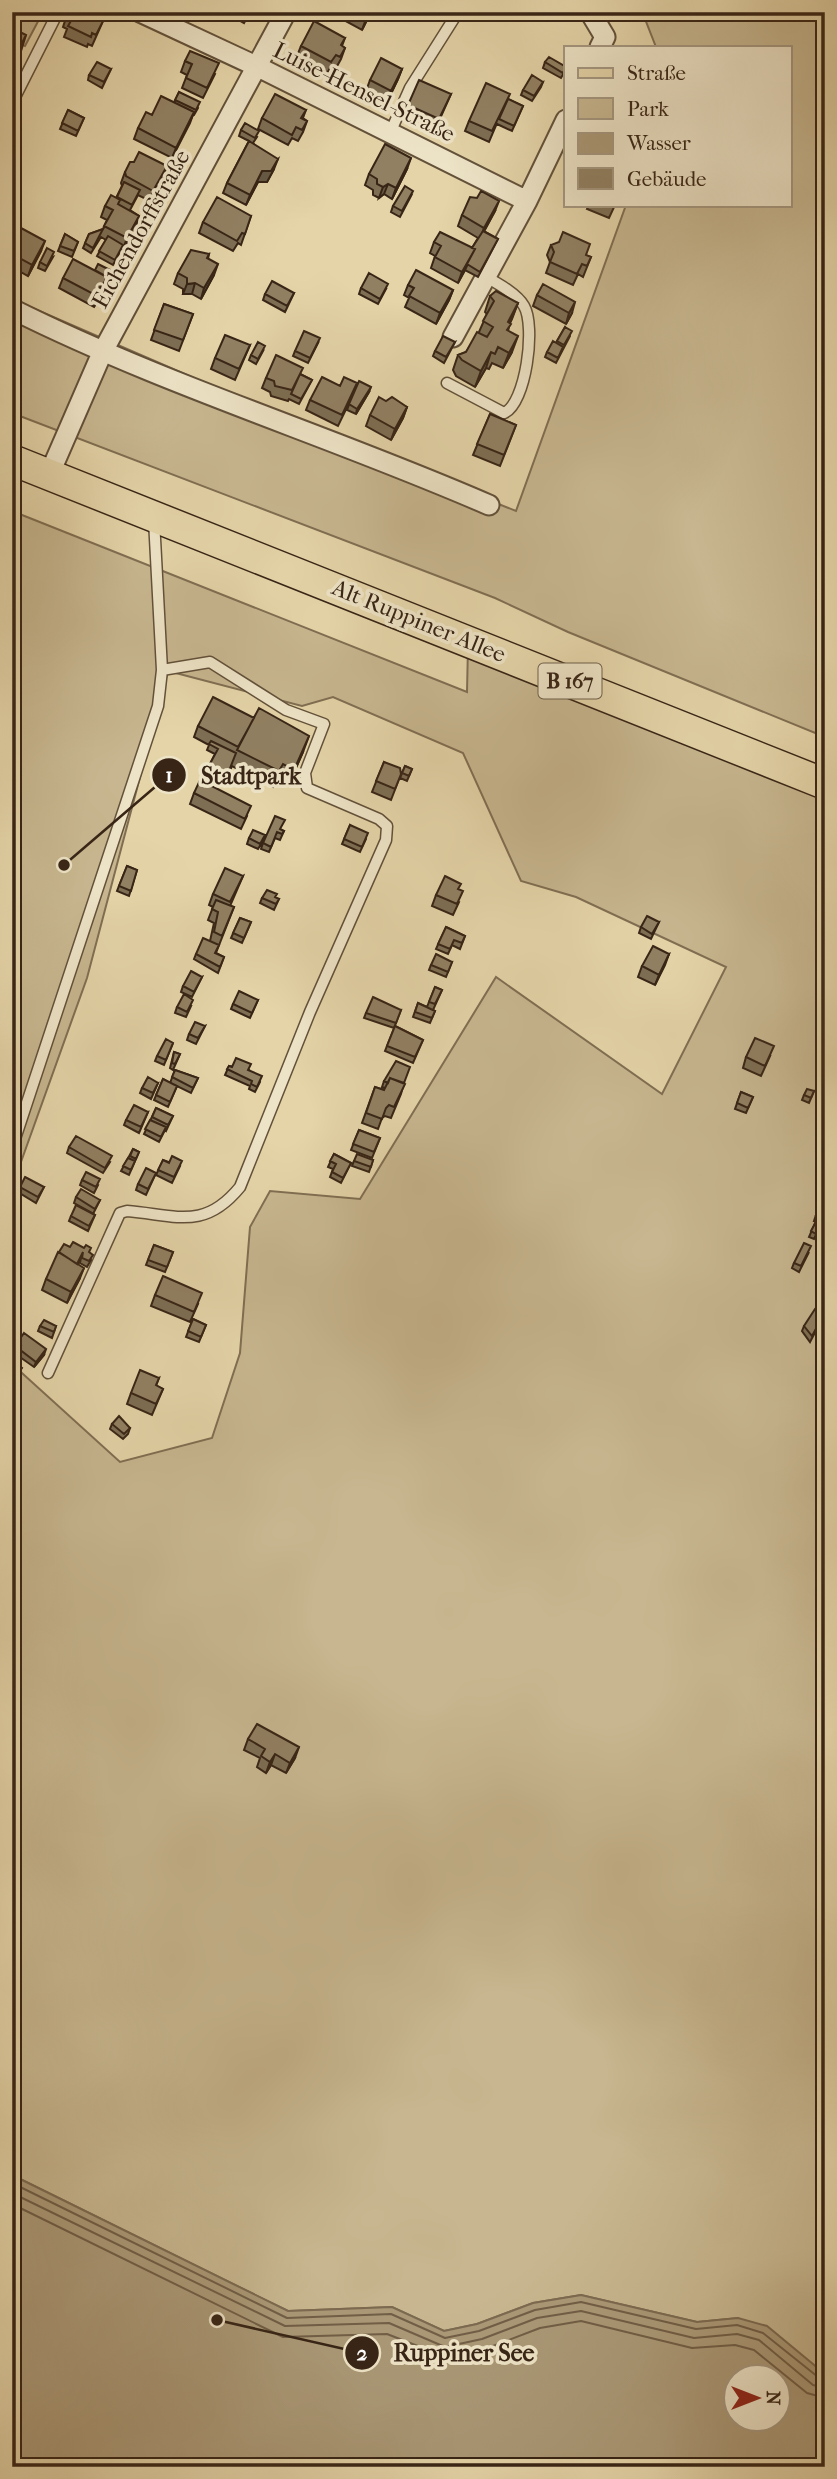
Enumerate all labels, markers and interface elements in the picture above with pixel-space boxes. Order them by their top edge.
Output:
street label: Luise-Hensel-Straße [269,36,459,148]
legend [564,46,792,206]
text: Straße [627,61,686,85]
text: Park [627,97,669,121]
text: Wasser [626,131,691,155]
street label: Eichendorffstraße [86,145,196,313]
text: Gebäude [627,167,707,191]
street label: Alt Ruppiner Allee [327,573,510,668]
road number: B 167 [538,664,602,698]
callout: Stadtpark [152,753,315,798]
text: Stadtpark [201,762,302,790]
text: 1 [165,763,173,787]
callout: Ruppiner See [344,2330,548,2375]
text: Ruppiner See [394,2339,535,2367]
text: 2 [357,2341,368,2365]
north arrow [722,2364,792,2434]
text: N [762,2391,784,2406]

